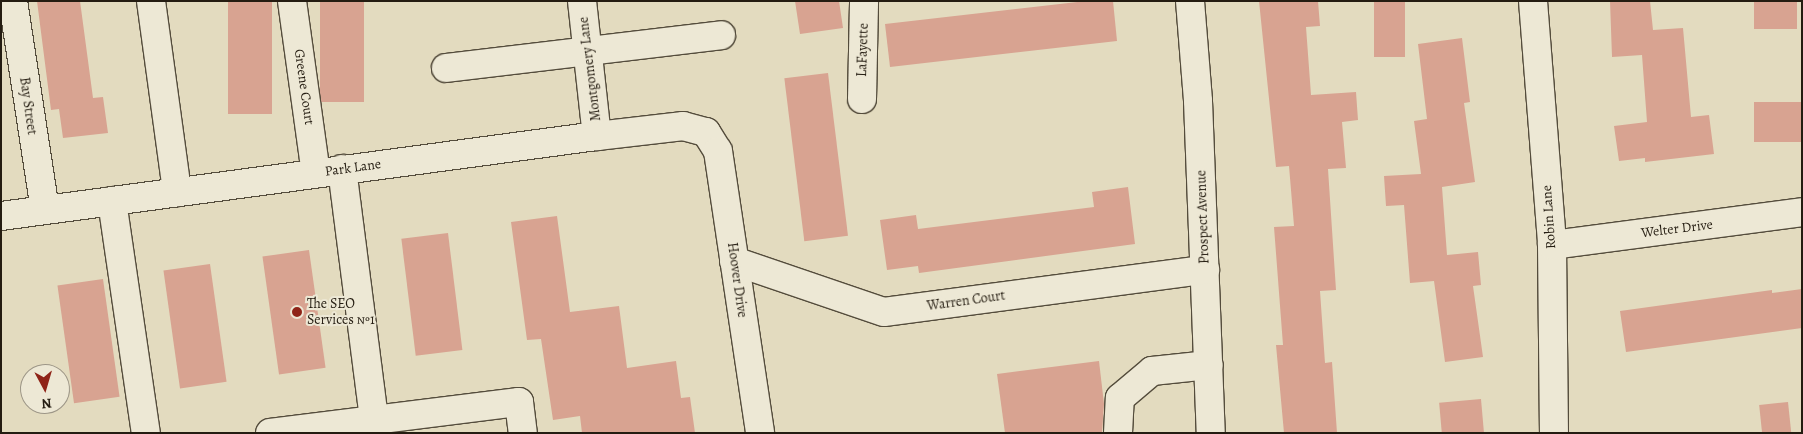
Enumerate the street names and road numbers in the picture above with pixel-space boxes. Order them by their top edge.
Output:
street label: Montgomery Lane [575,16,605,122]
street label: LaFayette [854,23,872,77]
street label: Greene Court [290,48,318,126]
street label: Bay Street [16,76,40,136]
street label: Park Lane [324,156,382,180]
street label: Prospect Avenue [1193,170,1213,264]
street label: Robin Lane [1538,184,1560,250]
street label: Welter Drive [1640,216,1714,242]
street label: Hoover Drive [723,241,751,319]
street label: Warren Court [926,287,1006,315]

